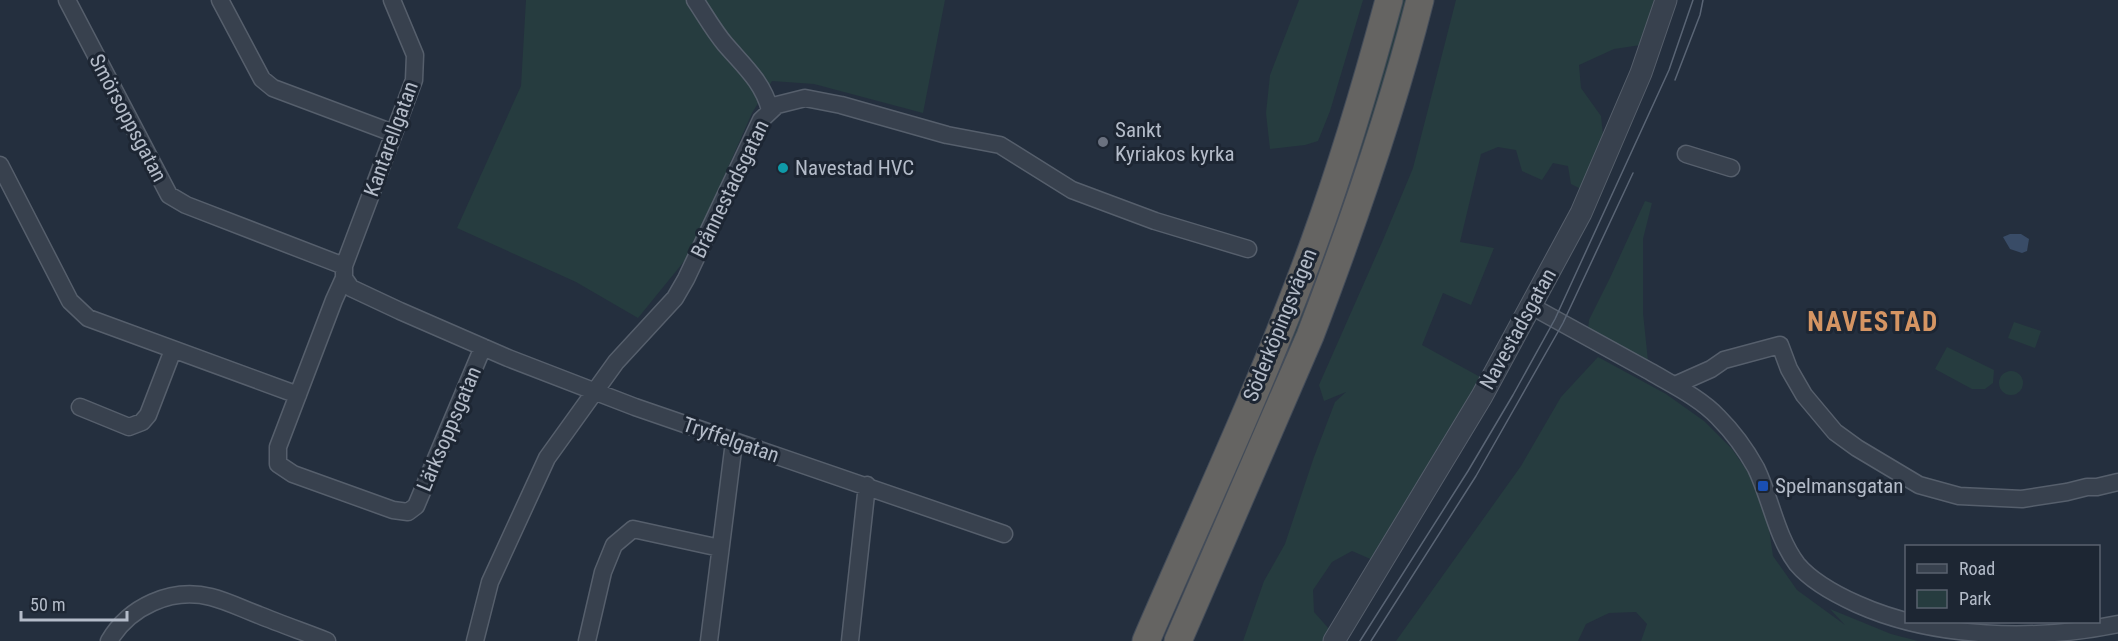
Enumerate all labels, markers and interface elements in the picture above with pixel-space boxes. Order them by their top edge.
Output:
street label: Smörsoppsgatan [84,50,172,186]
street label: Kantarellgatan [359,78,423,200]
street label: Brånnestadsgatan [686,116,774,262]
place label: Sankt Kyriakos kyrka [1115,118,1235,166]
marker: Sankt Kyriakos kyrka [1096,135,1110,149]
place label: Navestad HVC [795,156,914,180]
marker: Navestad HVC [776,161,790,175]
street label: Söderköpingsvägen [1238,245,1322,405]
street label: Navestadsgatan [1475,264,1561,394]
district label: NAVESTAD [1807,306,1939,338]
street label: Lärksoppsgatan [412,363,486,495]
street label: Tryffelgatan [680,412,782,468]
place label: Spelmansgatan [1775,474,1903,498]
marker: Spelmansgatan [1756,479,1770,493]
legend [1905,545,2100,623]
text: Road [1959,558,1995,579]
scale bar [21,584,128,622]
text: Park [1959,588,1991,609]
text: 50 m [30,594,65,615]

